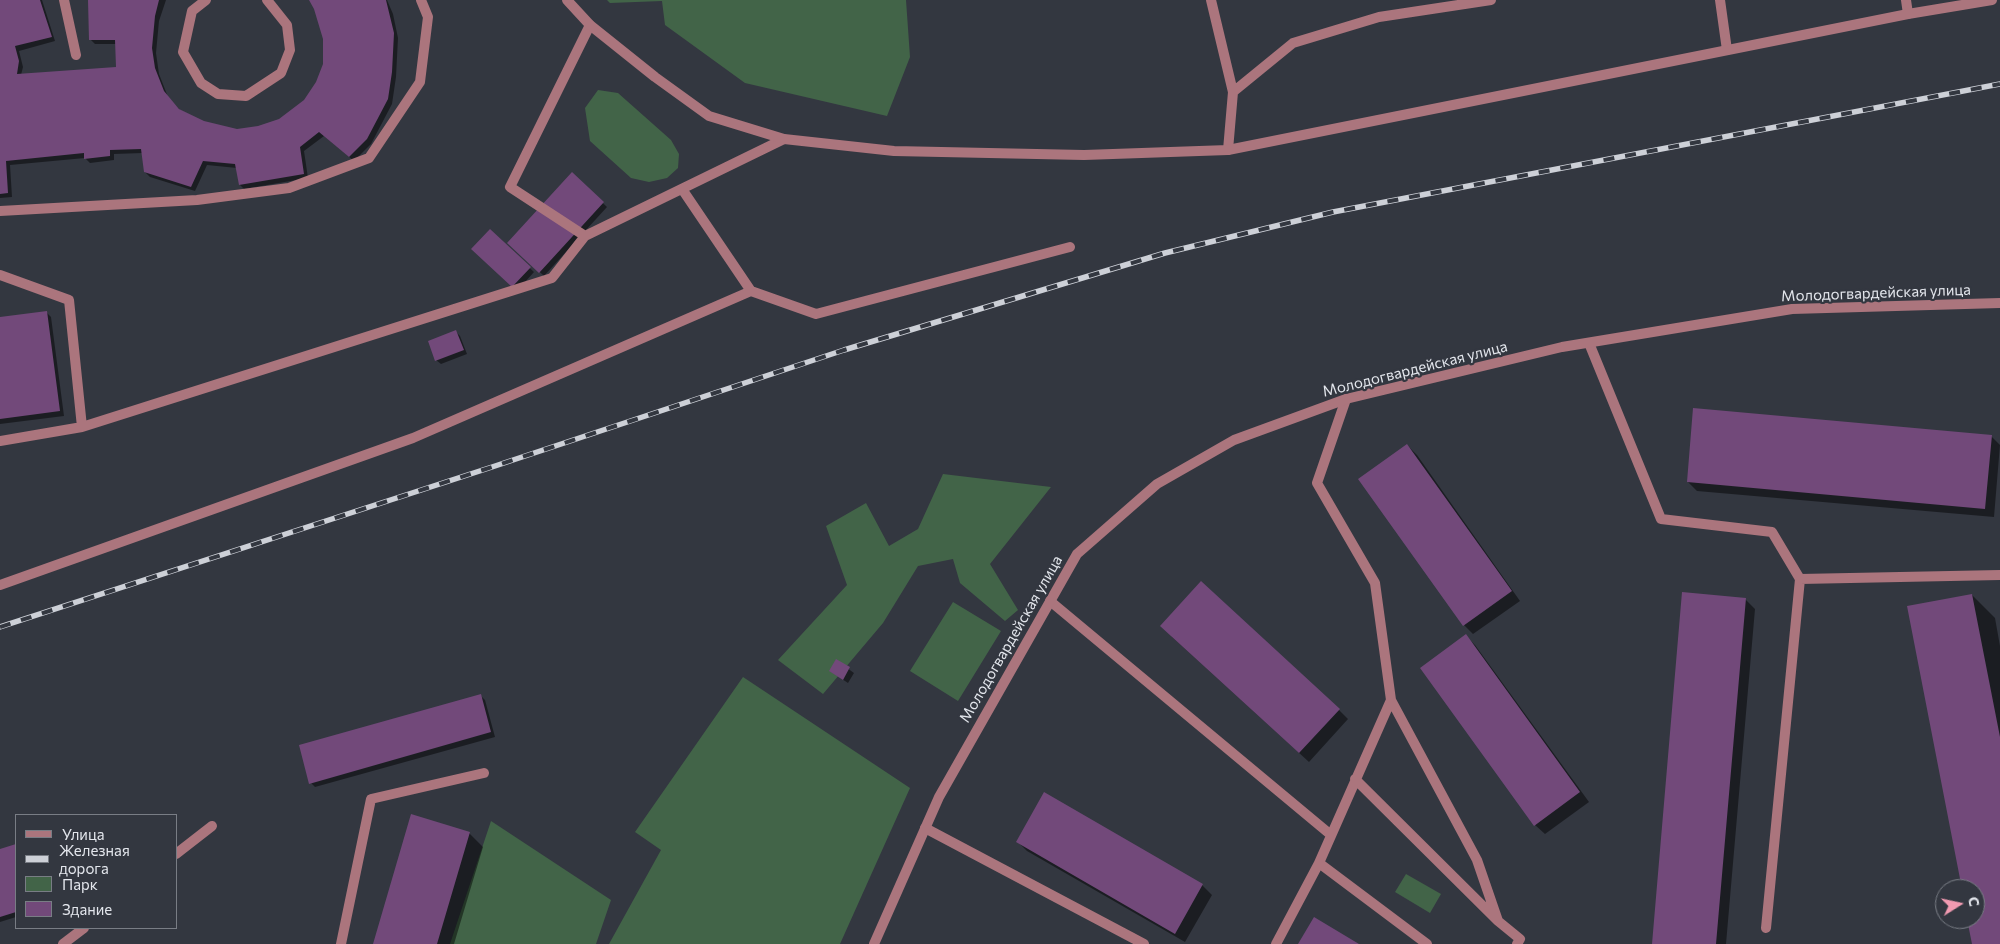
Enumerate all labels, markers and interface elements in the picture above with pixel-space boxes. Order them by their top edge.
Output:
street label: Молодогвардейская улица [1781,281,1971,305]
street label: Молодогвардейская улица [1321,337,1509,401]
street label: Молодогвардейская улица [956,552,1066,726]
legend [15,814,178,929]
text: Улица [62,825,104,843]
text: Железная дорога [59,841,130,877]
text: Парк [62,875,98,893]
north arrow [1935,879,1985,929]
text: С [1965,895,1983,908]
text: Здание [62,900,112,918]

